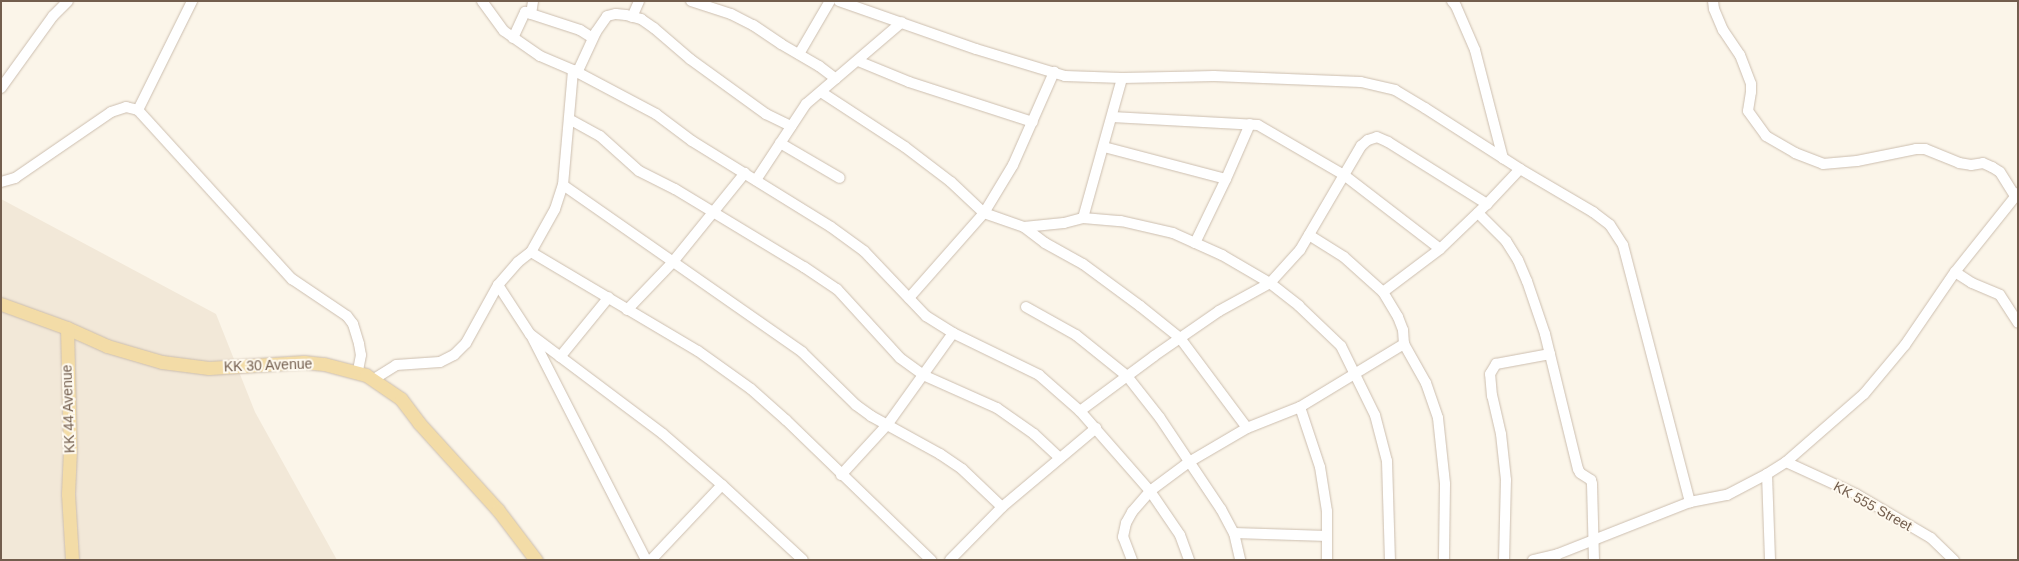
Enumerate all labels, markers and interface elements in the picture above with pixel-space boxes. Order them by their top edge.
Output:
street label: KK 30 Avenue [223,355,313,375]
street label: KK 44 Avenue [58,364,78,454]
street label: KK 555 Street [1831,478,1915,534]

